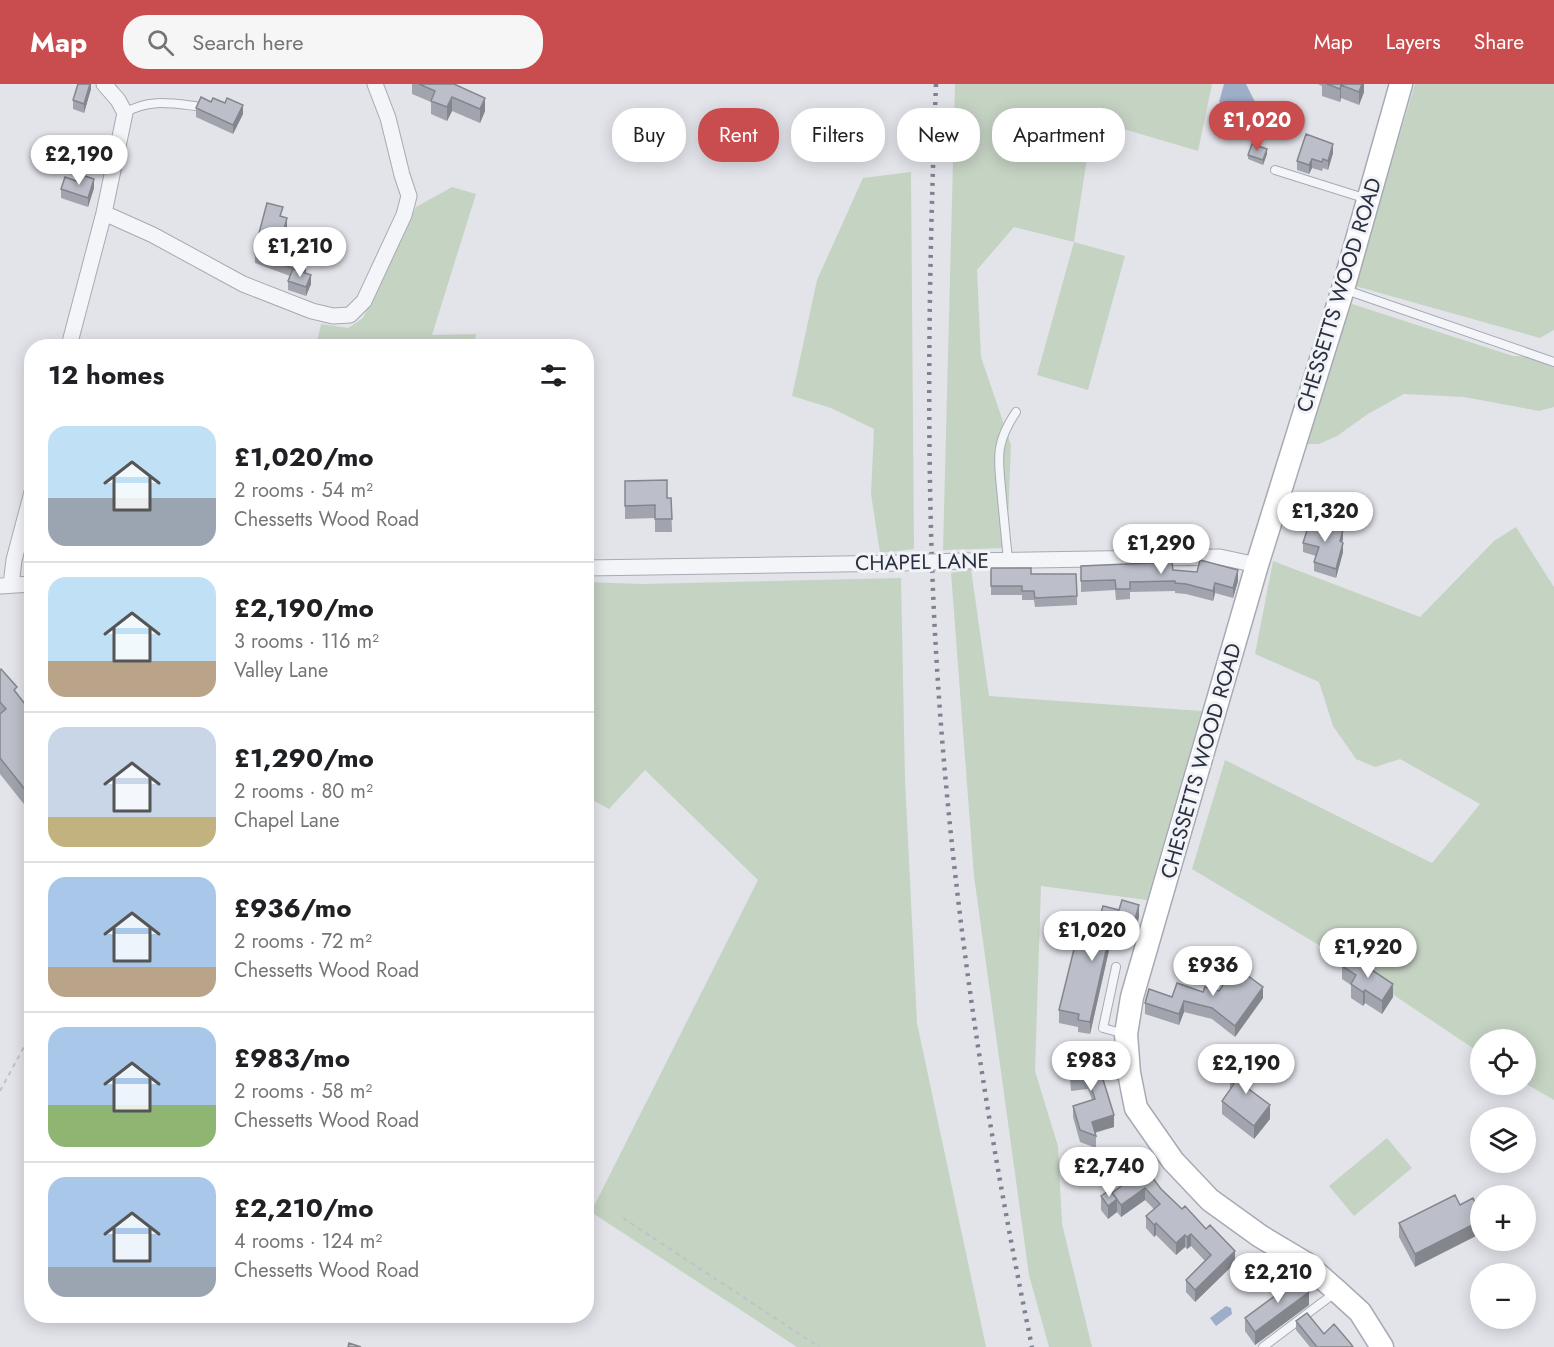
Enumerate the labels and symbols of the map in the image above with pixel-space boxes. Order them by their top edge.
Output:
pin: £1,020 [1208,101,1306,152]
pin: £2,190 [30,135,128,186]
street label: CHESSETTS WOOD ROAD [1289,174,1389,416]
pin: £1,210 [251,227,349,278]
pin: £1,320 [1276,492,1374,543]
pin: £1,290 [1112,524,1210,575]
street label: CHAPEL LANE [855,546,989,578]
street label: CHESSETTS WOOD ROAD [1153,640,1249,882]
pin: £1,020 [1043,911,1141,962]
pin: £1,920 [1319,928,1417,979]
pin: £936 [1177,946,1249,997]
pin: £983 [1055,1041,1127,1092]
pin: £2,190 [1197,1044,1295,1095]
pin: £2,740 [1060,1147,1158,1198]
pin: £2,210 [1229,1253,1327,1304]

